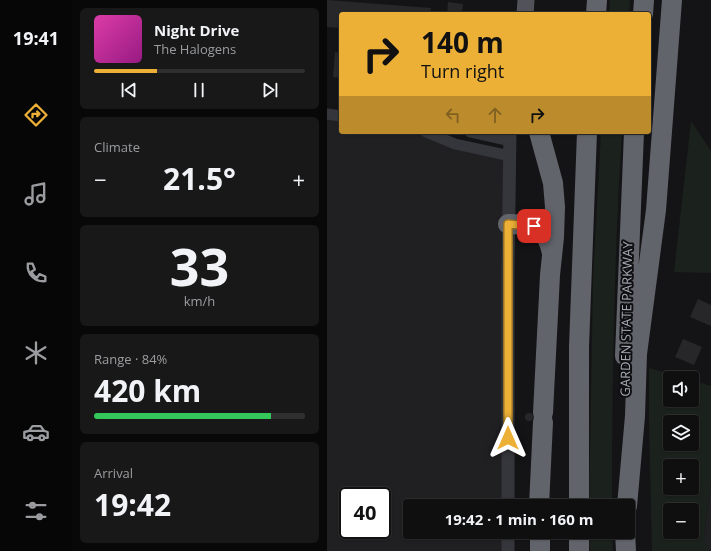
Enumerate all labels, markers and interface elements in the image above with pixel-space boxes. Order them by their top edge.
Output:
text: Night Drive [154,20,239,40]
text: 140 m [421,23,504,61]
text: 19:41 [13,26,59,50]
icon: right [355,28,407,80]
text: The Halogens [154,40,236,58]
text: Turn right [421,59,504,83]
icon: previous [118,79,140,101]
icon: pause [188,79,210,101]
icon: next [259,79,281,101]
icon: directions [22,101,50,129]
icon: left [442,104,464,126]
icon: ahead [484,104,506,126]
icon: right [526,104,548,126]
text: Climate [94,138,140,156]
text: 21.5° [163,158,236,199]
text: − [94,164,107,194]
text: + [292,164,305,194]
icon: music [22,180,50,208]
pin [517,209,551,243]
icon: arrive [523,215,545,237]
text: 33 [170,230,229,301]
street label: GARDEN STATE PARKWAY [616,240,636,397]
icon: phone [22,259,50,287]
text: km/h [184,292,215,310]
icon: climate [22,339,50,367]
text: Range · 84% [94,350,167,368]
text: 420 km [94,370,201,411]
map controls [663,371,699,539]
button: sound [663,371,699,407]
button: layers [663,415,699,451]
position arrow [487,417,529,459]
icon: car [22,418,50,446]
button: + [663,459,699,495]
text: Arrival [94,464,133,482]
text: 19:42 [94,484,171,525]
speed limit sign: 40 [339,487,391,539]
icon: filters [22,497,50,525]
button: − [663,503,699,539]
text: 19:42 · 1 min · 160 m [445,509,593,529]

